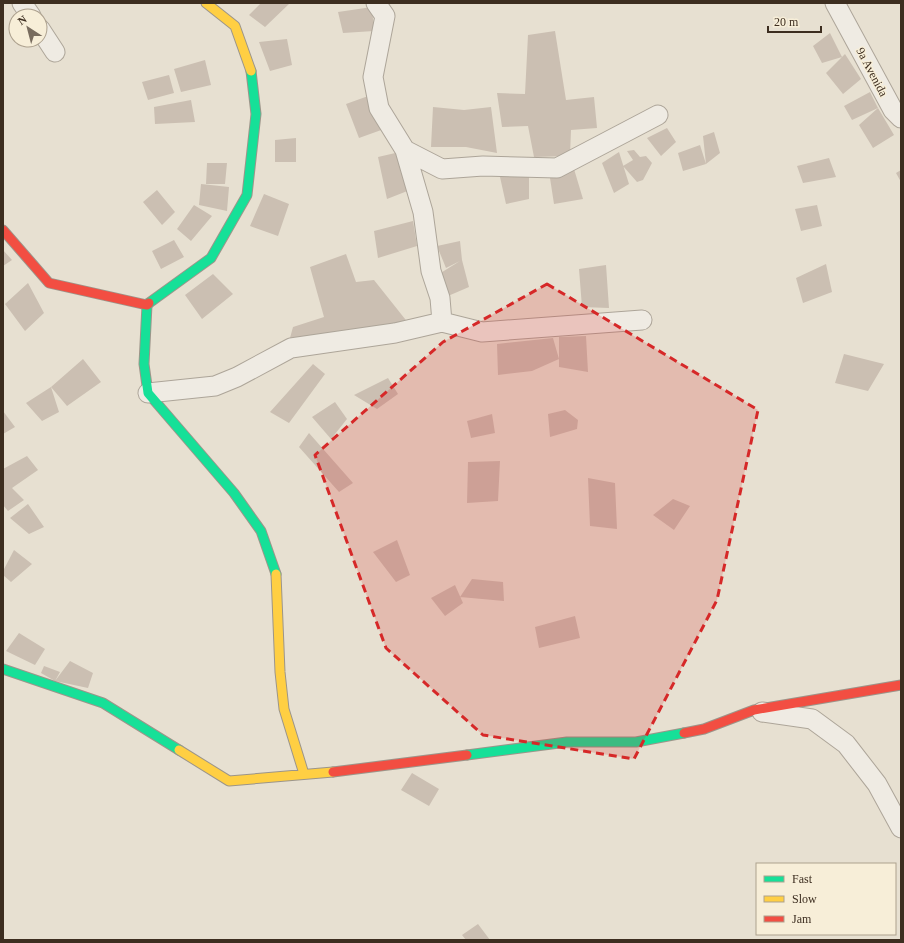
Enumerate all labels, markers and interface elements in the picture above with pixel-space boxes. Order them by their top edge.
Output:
north arrow [8,8,48,48]
scale bar [768,8,821,34]
text: N [15,13,29,27]
text: 20 m [774,15,799,29]
street label: 9a Avenida [853,45,891,99]
legend [756,863,896,935]
text: Fast [792,872,813,886]
text: Slow [792,892,817,906]
text: Jam [792,912,812,926]

